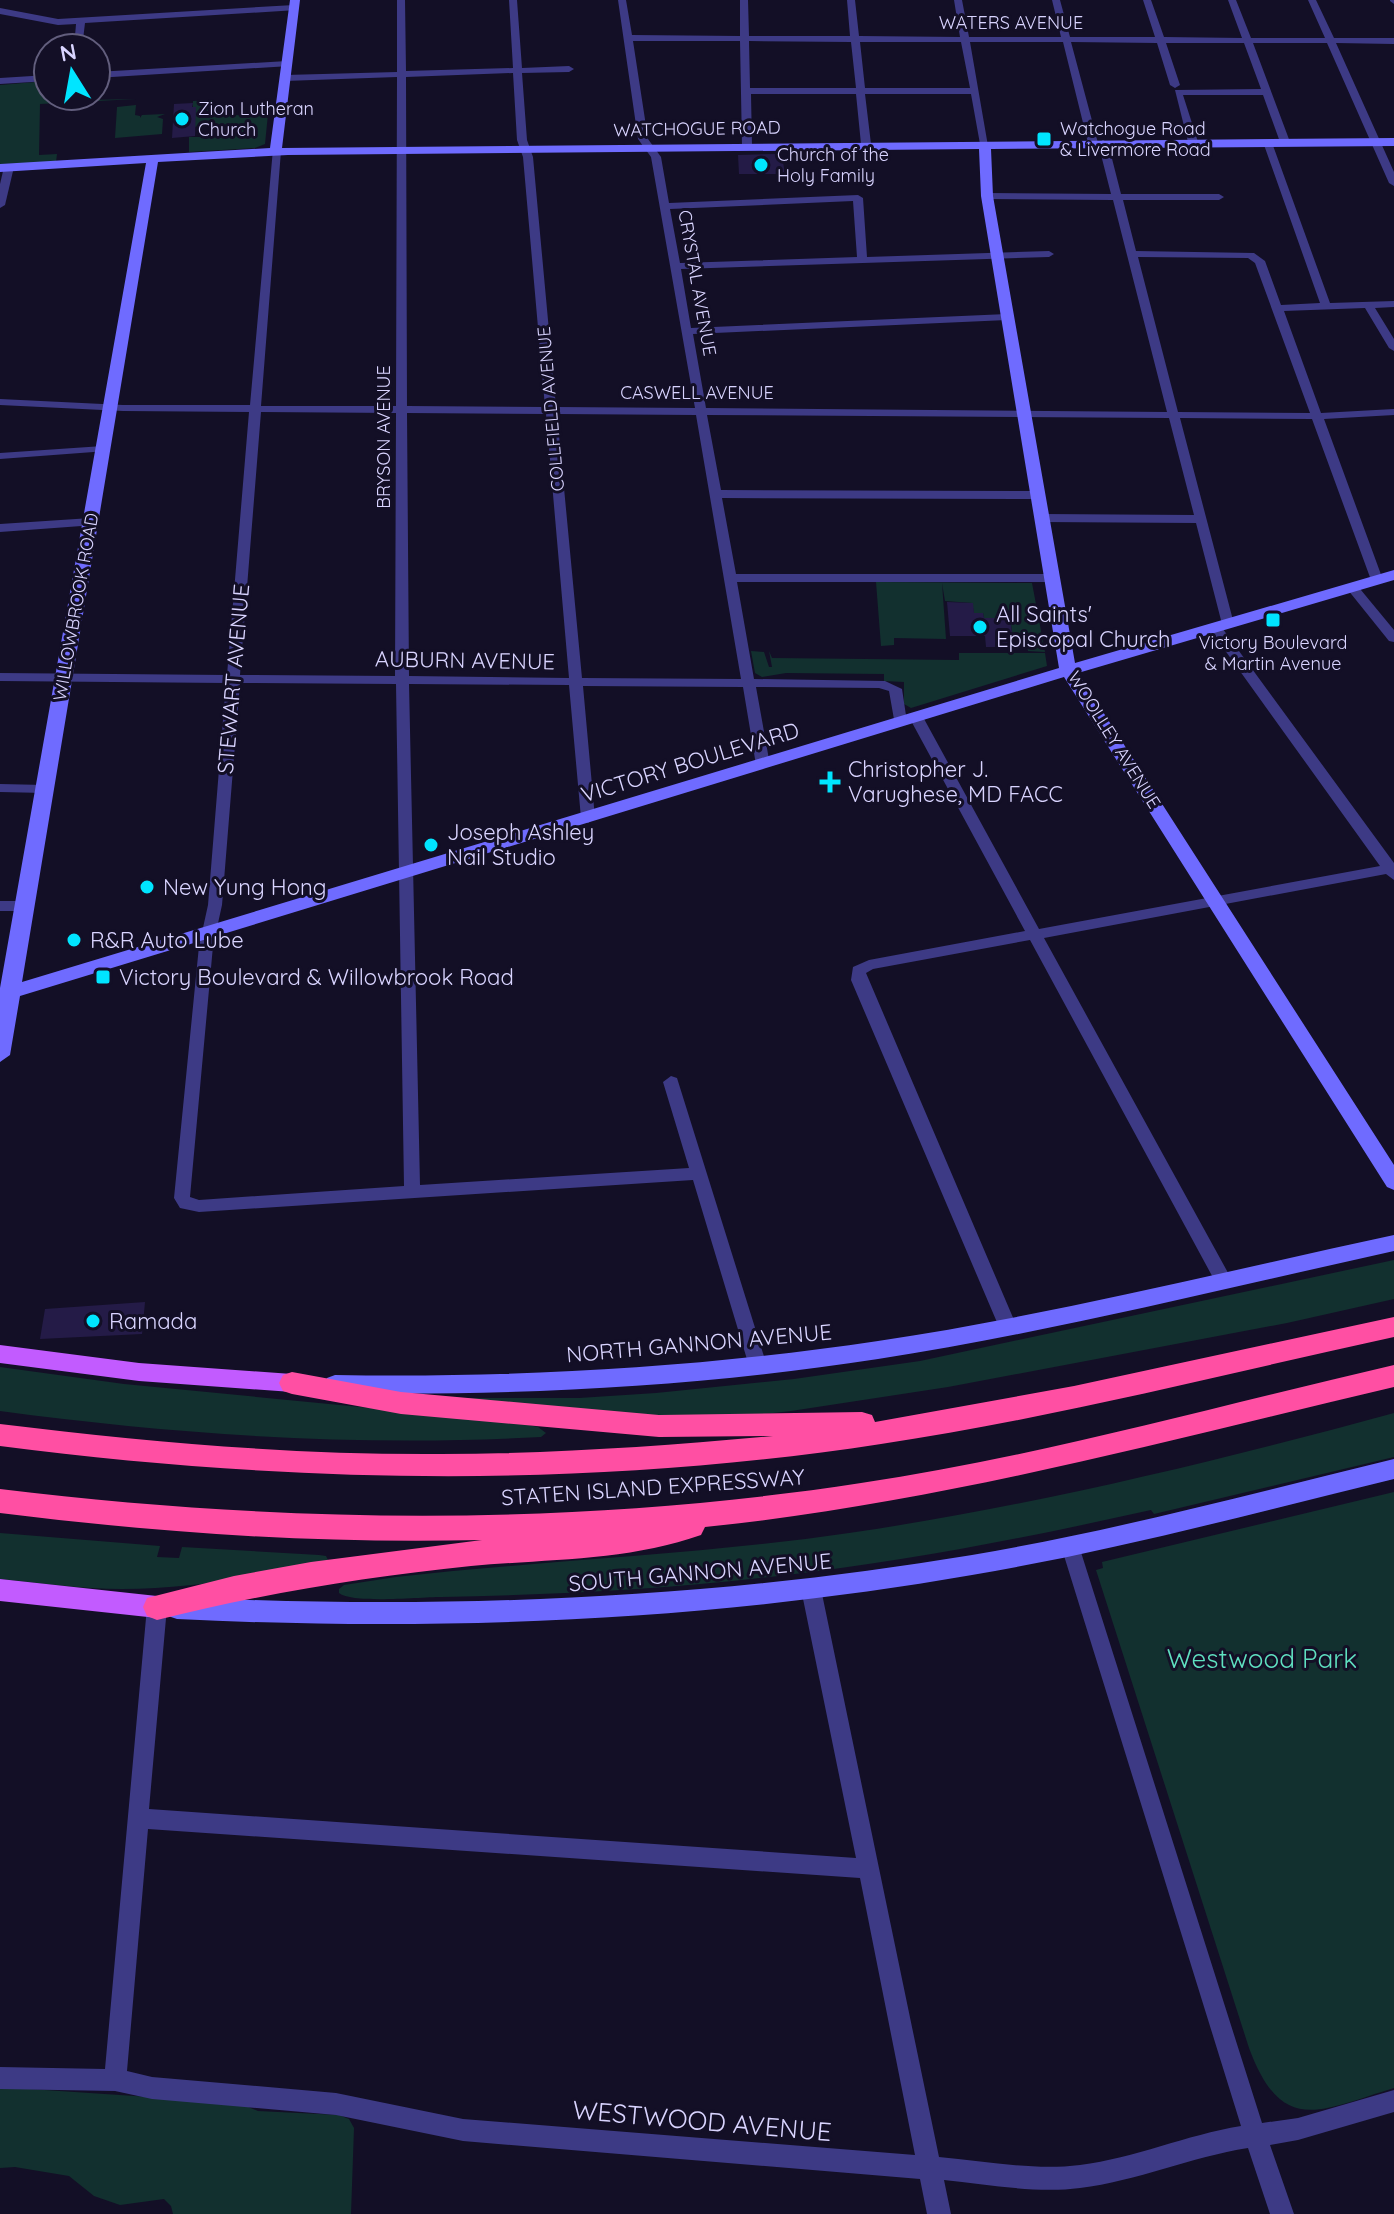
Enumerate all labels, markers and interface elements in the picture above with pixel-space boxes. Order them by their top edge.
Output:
street label: WATERS AVENUE [939,11,1083,34]
north arrow [32,32,112,112]
text: N [58,37,79,68]
place label: Zion Lutheran Church [198,97,314,141]
marker: Zion Lutheran Church [173,110,191,128]
street label: WATCHOGUE ROAD [613,116,781,141]
place label: Watchogue Road & Livermore Road [1060,117,1211,161]
marker: Watchogue Road & Livermore Road [1035,130,1053,148]
place label: Church of the Holy Family [777,143,889,187]
marker: Church of the Holy Family [752,156,770,174]
street label: CRYSTAL AVENUE [673,208,722,358]
street label: COLLFIELD AVENUE [532,326,569,492]
street label: BRYSON AVENUE [372,365,395,509]
street label: CASWELL AVENUE [620,381,774,404]
street label: WILLOWBROOK ROAD [48,511,103,703]
street label: STEWART AVENUE [211,583,255,775]
place label: All Saints' Episcopal Church [996,600,1171,653]
marker: Victory Boulevard & Martin Avenue [1264,611,1282,629]
marker: All Saints' Episcopal Church [971,618,989,636]
place label: Victory Boulevard & Martin Avenue [1199,631,1347,675]
street label: AUBURN AVENUE [375,644,555,676]
street label: WOOLLEY AVENUE [1063,667,1166,813]
street label: VICTORY BOULEVARD [578,715,802,809]
place label: Christopher J. Varughese, MD FACC [848,755,1063,808]
marker: Christopher J. Varughese, MD FACC [819,771,841,793]
place label: Joseph Ashley Nail Studio [447,818,594,871]
marker: Joseph Ashley Nail Studio [422,836,440,854]
place label: New Yung Hong [163,873,326,901]
marker: New Yung Hong [138,878,156,896]
place label: R&R Auto Lube [90,926,244,954]
marker: R&R Auto Lube [65,931,83,949]
place label: Victory Boulevard & Willowbrook Road [119,963,514,991]
marker: Victory Boulevard & Willowbrook Road [94,968,112,986]
place label: Ramada [109,1307,197,1335]
marker: Ramada [84,1312,102,1330]
street label: NORTH GANNON AVENUE [565,1317,833,1369]
street label: STATEN ISLAND EXPRESSWAY [500,1462,806,1512]
street label: SOUTH GANNON AVENUE [567,1547,833,1597]
park label: Westwood Park [1167,1642,1357,1675]
street label: WESTWOOD AVENUE [571,2093,833,2148]

